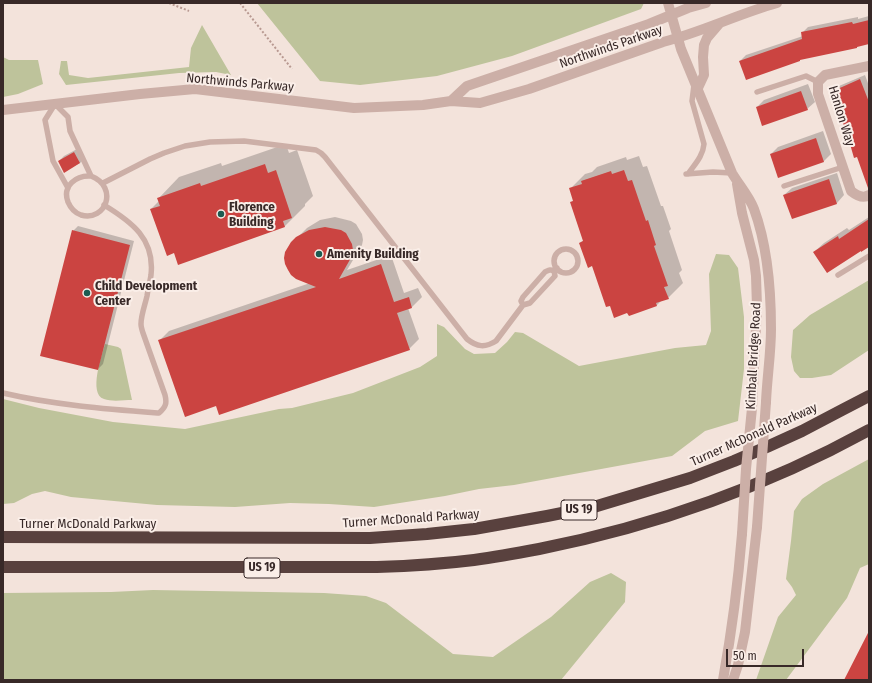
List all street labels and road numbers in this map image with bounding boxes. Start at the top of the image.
street label: Northwinds Parkway [557,22,665,72]
street label: Northwinds Parkway [186,71,294,95]
street label: Hanlon Way [824,84,858,148]
street label: Kimball Bridge Road [743,302,765,410]
street label: Turner McDonald Parkway [688,400,820,470]
road number: US 19 [561,500,597,520]
street label: Turner McDonald Parkway [342,506,480,532]
street label: Turner McDonald Parkway [20,516,156,532]
road number: US 19 [244,558,280,578]

